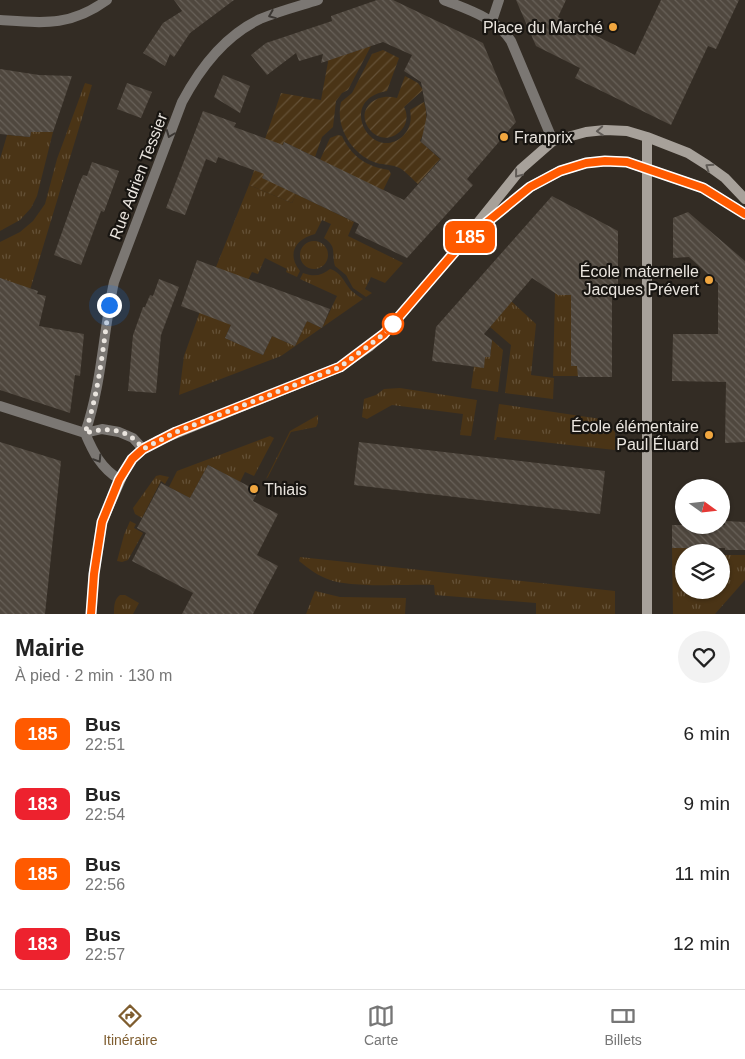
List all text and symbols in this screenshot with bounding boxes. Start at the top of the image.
one-way arrow [268,8,277,19]
place label: Place du Marché [483,19,603,36]
marker: Place du Marché [607,21,619,33]
street label: Rue Adrien Tessier [107,110,171,242]
one-way arrow [596,125,604,136]
one-way arrow [166,129,176,138]
place label: Franprix [514,129,573,146]
marker: Franprix [498,131,510,143]
one-way arrow [705,164,715,173]
one-way arrow [514,168,523,177]
line badge: 185 [441,221,499,253]
text: 185 [455,227,485,247]
place label: École maternelle Jacques Prévert [580,262,700,298]
marker: École maternelle Jacques Prévert [703,274,715,286]
your location [97,293,122,318]
unlabelled marker [382,313,404,335]
place label: École élémentaire Paul Éluard [571,417,699,453]
marker: École élémentaire Paul Éluard [703,429,715,441]
one-way arrow [92,454,102,463]
north arrow [675,479,730,534]
map controls [675,479,730,599]
place label: Thiais [264,481,307,498]
marker: Thiais [248,483,260,495]
button: layers [675,544,730,599]
button: heart [678,631,730,683]
text: Mairie [15,634,84,661]
text: À pied · 2 min · 130 m [15,667,172,684]
text: Bus [85,714,121,735]
text: 6 min [684,723,730,744]
text: 185 [27,724,58,744]
text: 22:51 [85,736,125,753]
text: Bus [85,784,121,805]
text: 9 min [684,793,730,814]
text: 183 [27,794,58,814]
text: 22:54 [85,806,125,823]
text: Bus [85,854,121,875]
text: 11 min [674,863,730,884]
text: 185 [27,864,58,884]
text: 22:56 [85,876,125,893]
text: Bus [85,924,121,945]
text: 12 min [673,933,730,954]
text: 183 [27,934,58,954]
text: 22:57 [85,946,125,963]
tab: Itinéraire [103,1002,158,1048]
tab: Carte [364,1002,398,1048]
tab: Billets [604,1002,642,1048]

